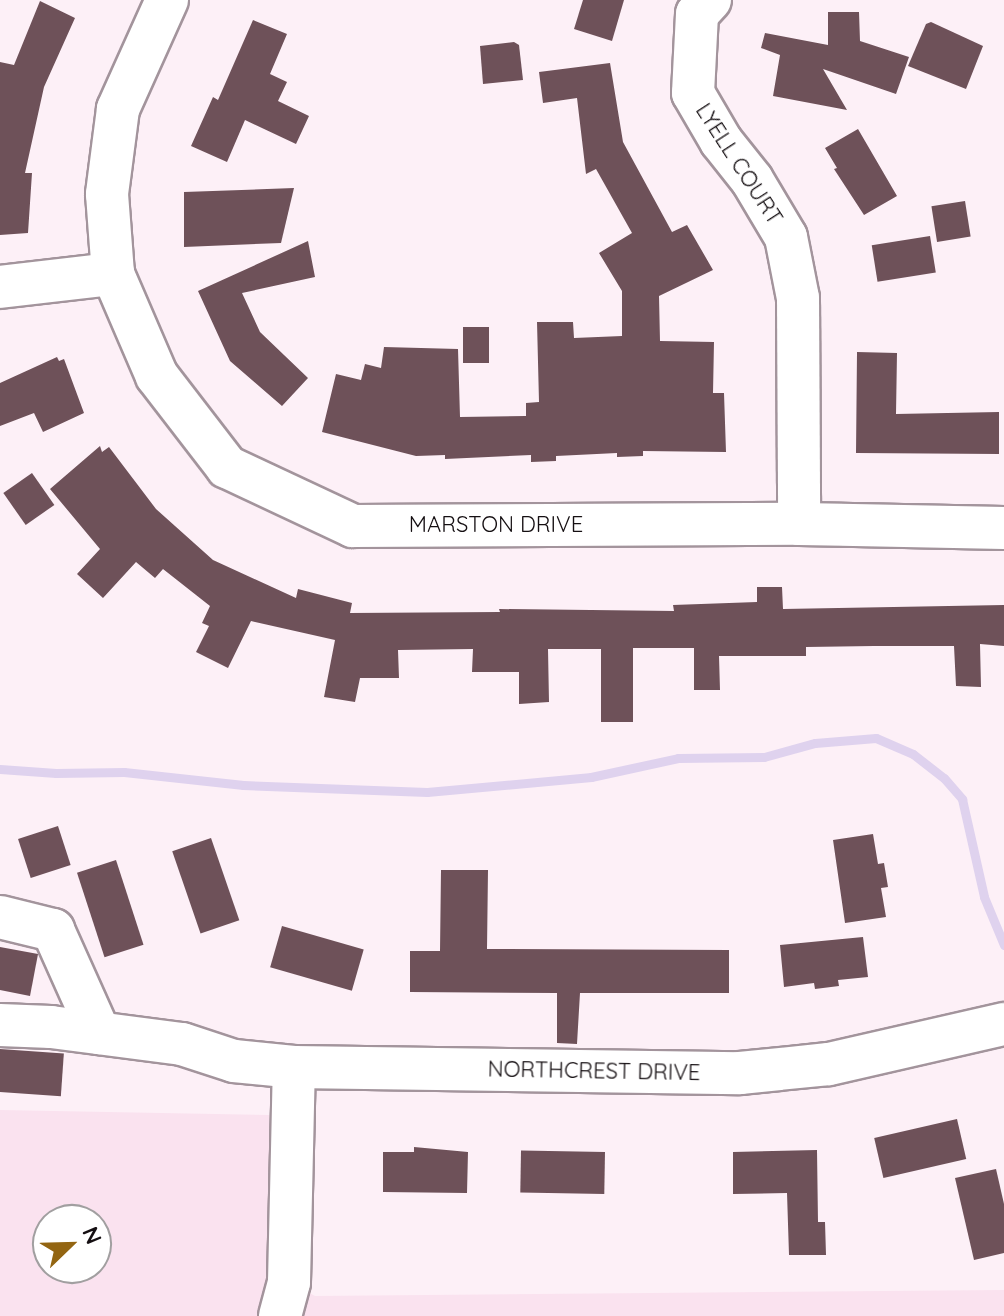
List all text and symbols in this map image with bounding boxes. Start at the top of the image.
street label: LYELL COURT [690,98,788,230]
street label: MARSTON DRIVE [409,512,583,538]
street label: NORTHCREST DRIVE [487,1056,701,1086]
north arrow [32,1204,112,1284]
text: N [76,1222,108,1248]

